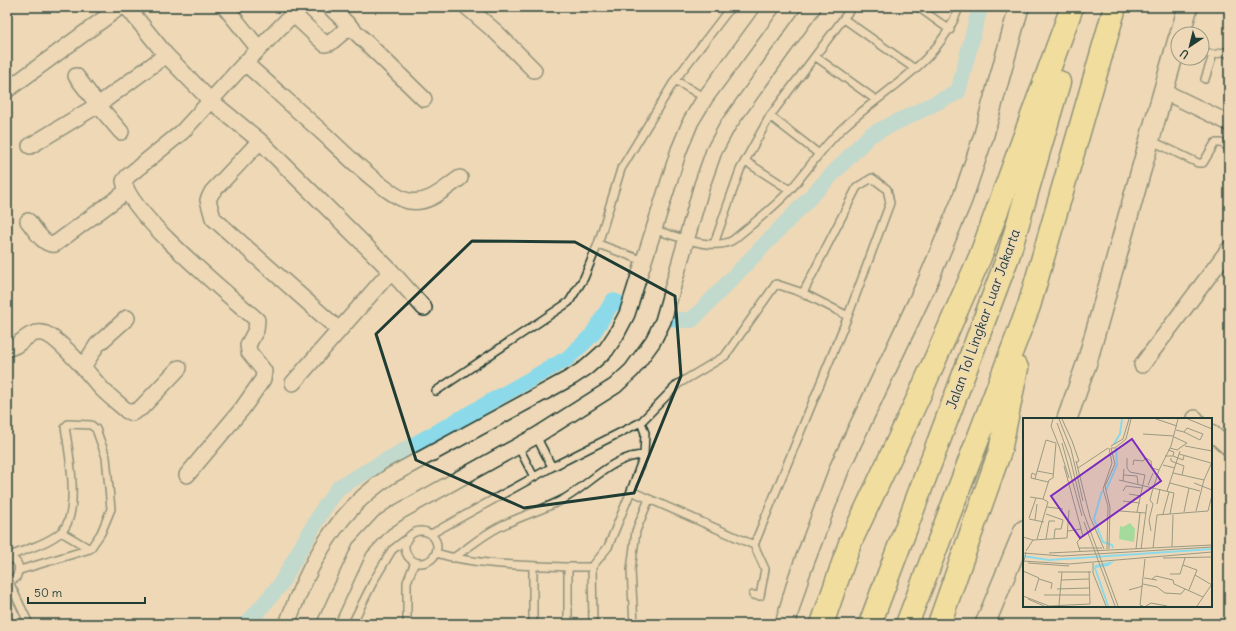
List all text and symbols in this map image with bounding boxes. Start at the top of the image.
north arrow [1170,26,1210,66]
text: U [1177,46,1191,62]
street label: Jalan Tol Lingkar Luar Jakarta [942,227,1024,411]
inset map [1023,418,1212,607]
scale bar [28,579,145,605]
text: 50 m [34,585,63,600]

